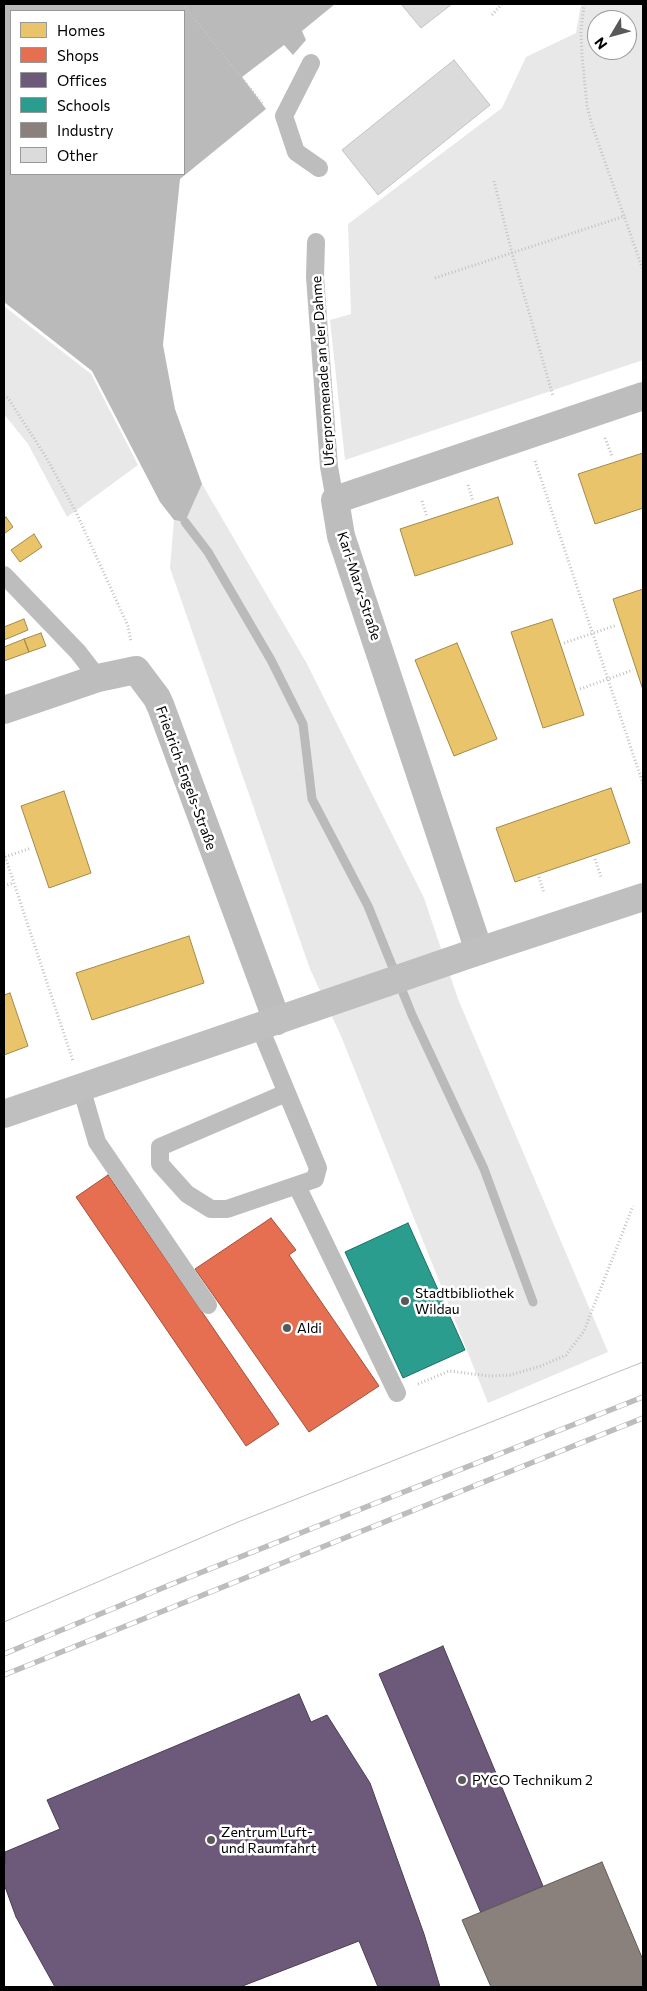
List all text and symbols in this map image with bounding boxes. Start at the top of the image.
legend [10,10,185,175]
north arrow [587,10,637,60]
text: Homes [57,21,105,39]
text: N [590,34,610,53]
text: Shops [57,46,99,64]
text: Offices [57,71,107,89]
text: Schools [57,96,110,114]
text: Industry [57,121,114,139]
text: Other [57,146,98,164]
street label: Uferpromenade an der Dahme [308,275,338,467]
street label: Karl-Marx-Straße [333,529,385,643]
street label: Friedrich-Engels-Straße [152,704,220,852]
place label: Stadtbibliothek Wildau [415,1285,514,1318]
marker: Stadtbibliothek Wildau [399,1295,411,1307]
place label: Aldi [297,1320,322,1336]
marker: Aldi [281,1322,293,1334]
place label: PYCO Technikum 2 [472,1772,593,1788]
marker: PYCO Technikum 2 [456,1774,468,1786]
place label: Zentrum Luft- und Raumfahrt [221,1824,316,1856]
marker: Zentrum Luft- und Raumfahrt [205,1834,217,1846]

